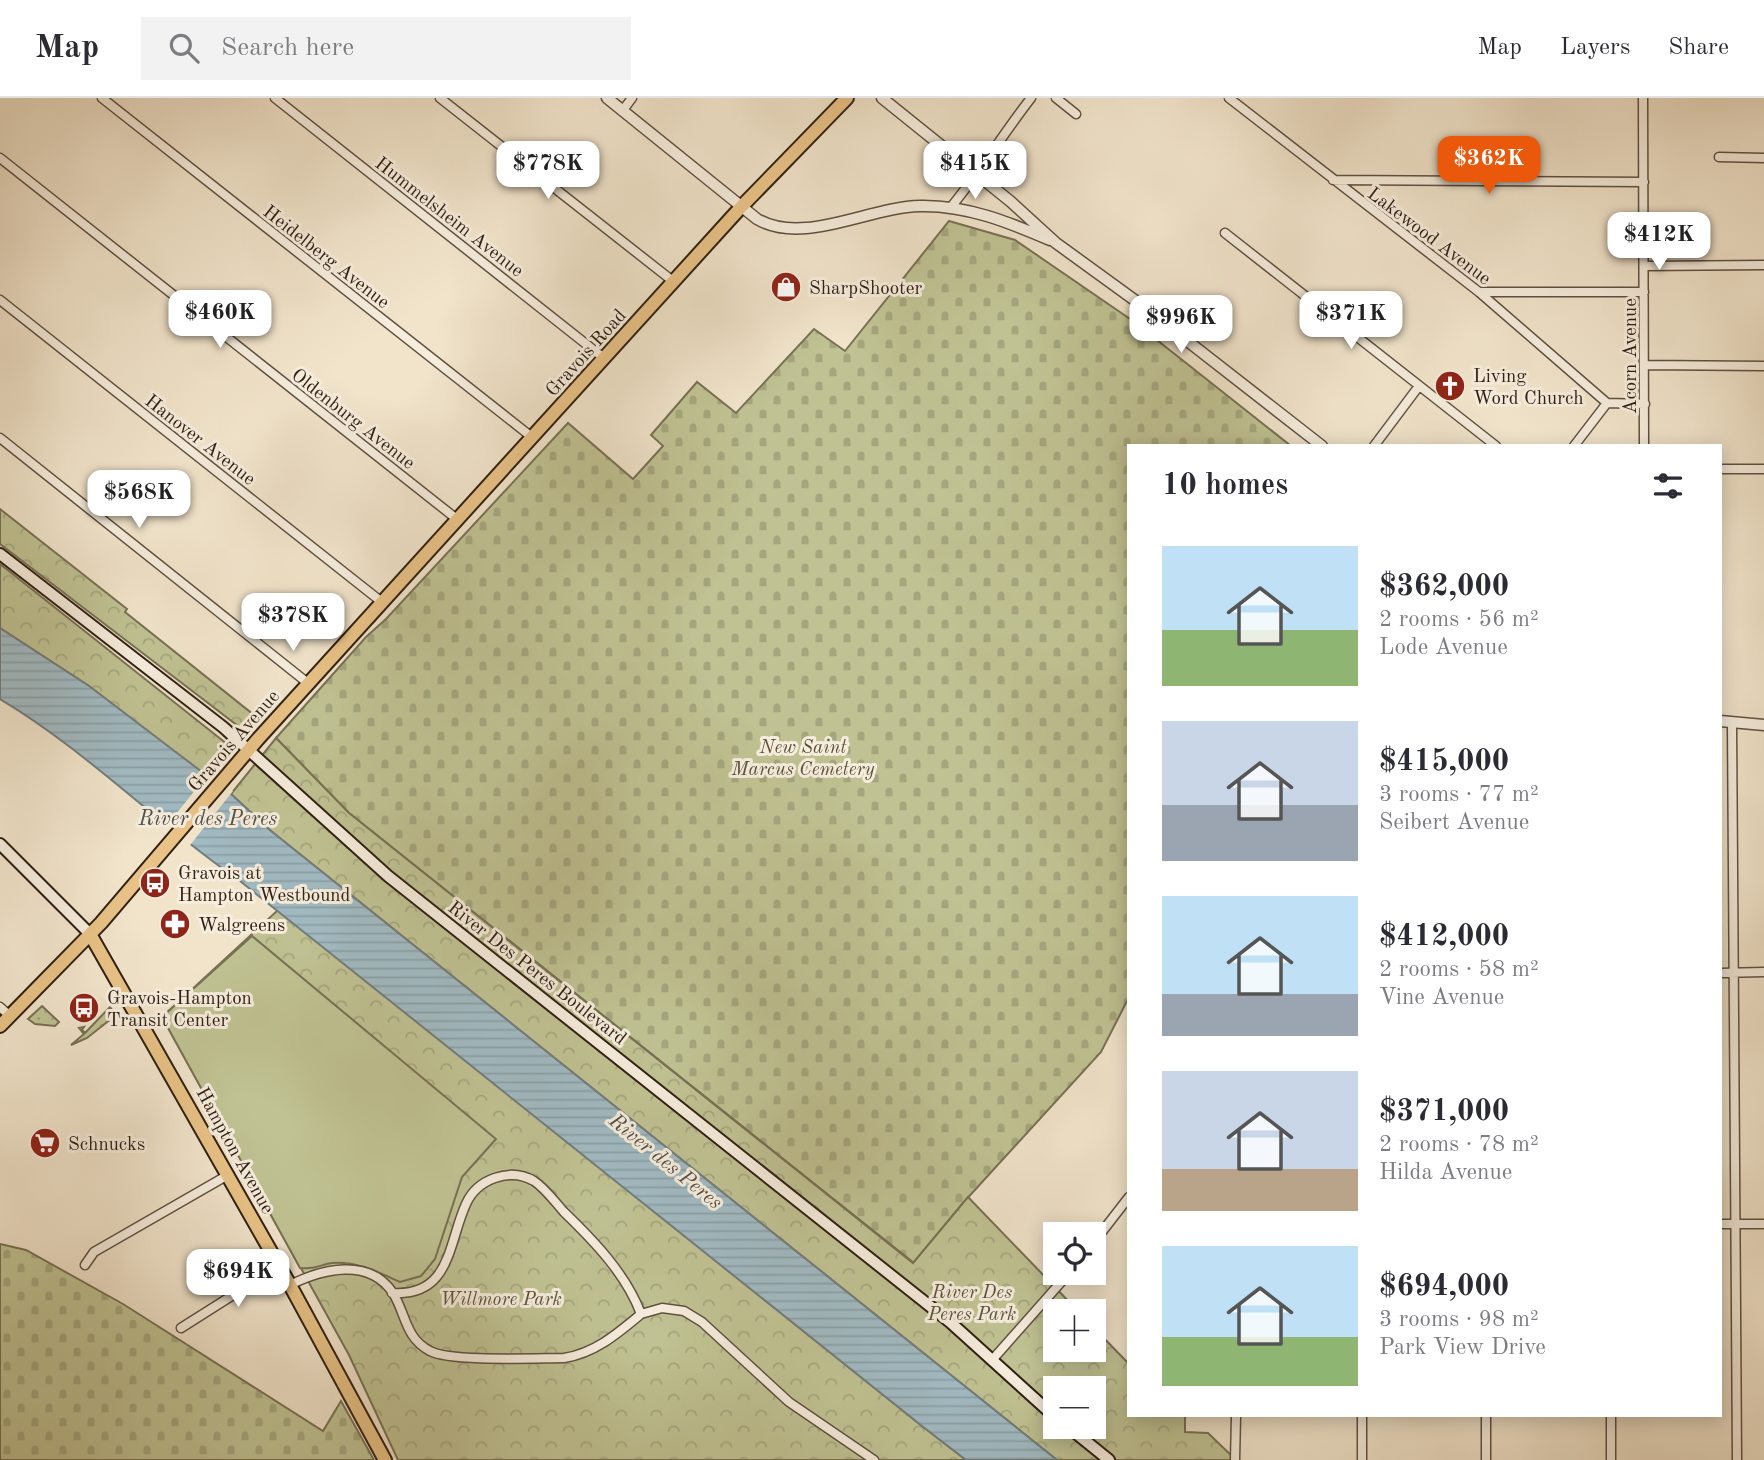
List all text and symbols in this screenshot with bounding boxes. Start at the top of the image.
search box [141,17,631,80]
icon: search [165,29,203,67]
text: Map [35,32,99,65]
text: Search here [221,35,354,61]
text: Map [1478,36,1522,60]
text: Layers [1560,36,1630,60]
text: Share [1668,36,1729,60]
pin: $362K [1440,136,1538,196]
pin: $778K [499,141,597,201]
pin: $415K [926,141,1024,201]
text: $362K [1453,147,1525,170]
text: $778K [512,152,584,175]
text: $415K [939,152,1011,175]
street label: Hummelsheim Avenue [371,154,526,282]
street label: Lakewood Avenue [1363,185,1494,289]
street label: Heidelberg Avenue [259,203,392,313]
pin: $412K [1610,212,1708,272]
text: $412K [1623,223,1695,246]
shop icon: SharpShooter [769,270,803,304]
place label: SharpShooter [809,280,922,299]
pin: $460K [171,290,269,350]
pin: $371K [1302,292,1400,351]
pin: $996K [1132,296,1230,355]
street label: Acorn Avenue [1622,298,1641,414]
text: $460K [184,301,256,324]
text: $371K [1315,302,1387,325]
street label: Gravois Road [543,306,631,401]
text: $996K [1145,306,1217,329]
street label: Oldenburg Avenue [287,366,418,474]
place label: Living Word Church [1473,368,1584,409]
church icon: Living Word Church [1433,369,1467,403]
street label: Hanover Avenue [141,392,258,490]
icon: filters [1649,467,1687,505]
pin: $568K [90,470,188,530]
text: 10 homes [1162,471,1288,501]
text: $568K [103,481,175,504]
text: $362,000 [1379,572,1509,602]
icon: home [1218,574,1302,658]
pin: $378K [244,594,342,653]
text: $378K [257,604,329,627]
text: 2 rooms · 56 m² [1379,608,1539,631]
text: Lode Avenue [1379,636,1508,659]
street label: Gravois Avenue [186,687,284,796]
park label: New Saint Marcus Cemetery [731,739,875,780]
text: $415,000 [1379,747,1509,777]
icon: home [1218,749,1302,833]
text: 3 rooms · 77 m² [1379,783,1539,806]
water label: River des Peres [138,809,278,830]
text: Seibert Avenue [1379,811,1529,834]
place label: Gravois at Hampton Westbound [178,865,351,906]
bus stop icon: Gravois at Hampton Westbound [138,866,172,900]
street label: River Des Peres Boulevard [444,899,629,1049]
pharmacy icon: Walgreens [158,907,192,941]
place label: Walgreens [198,917,285,936]
text: $412,000 [1379,922,1509,952]
icon: home [1218,924,1302,1008]
text: 2 rooms · 58 m² [1379,958,1539,981]
text: Vine Avenue [1379,986,1504,1009]
place label: Gravois-Hampton Transit Center [107,990,252,1031]
bus stop icon: Gravois-Hampton Transit Center [67,991,101,1025]
street label: Hampton Avenue [191,1085,276,1218]
text: $371,000 [1379,1097,1509,1127]
icon: home [1218,1099,1302,1183]
water label: River des Peres [604,1110,726,1214]
supermarket icon: Schnucks [28,1126,62,1160]
text: 2 rooms · 78 m² [1379,1133,1539,1156]
place label: Schnucks [68,1136,145,1155]
text: Hilda Avenue [1379,1161,1512,1184]
map controls [1043,1222,1106,1439]
button: locate [1043,1222,1106,1285]
pin: $694K [189,1250,287,1309]
text: $694K [202,1260,274,1283]
text: $694,000 [1379,1272,1509,1302]
icon: home [1218,1274,1302,1358]
park label: River Des Peres Park [927,1284,1016,1325]
park label: Willmore Park [440,1291,562,1310]
button: + [1043,1299,1106,1362]
text: 3 rooms · 98 m² [1379,1308,1539,1331]
text: Park View Drive [1379,1336,1546,1359]
button: − [1043,1376,1106,1439]

